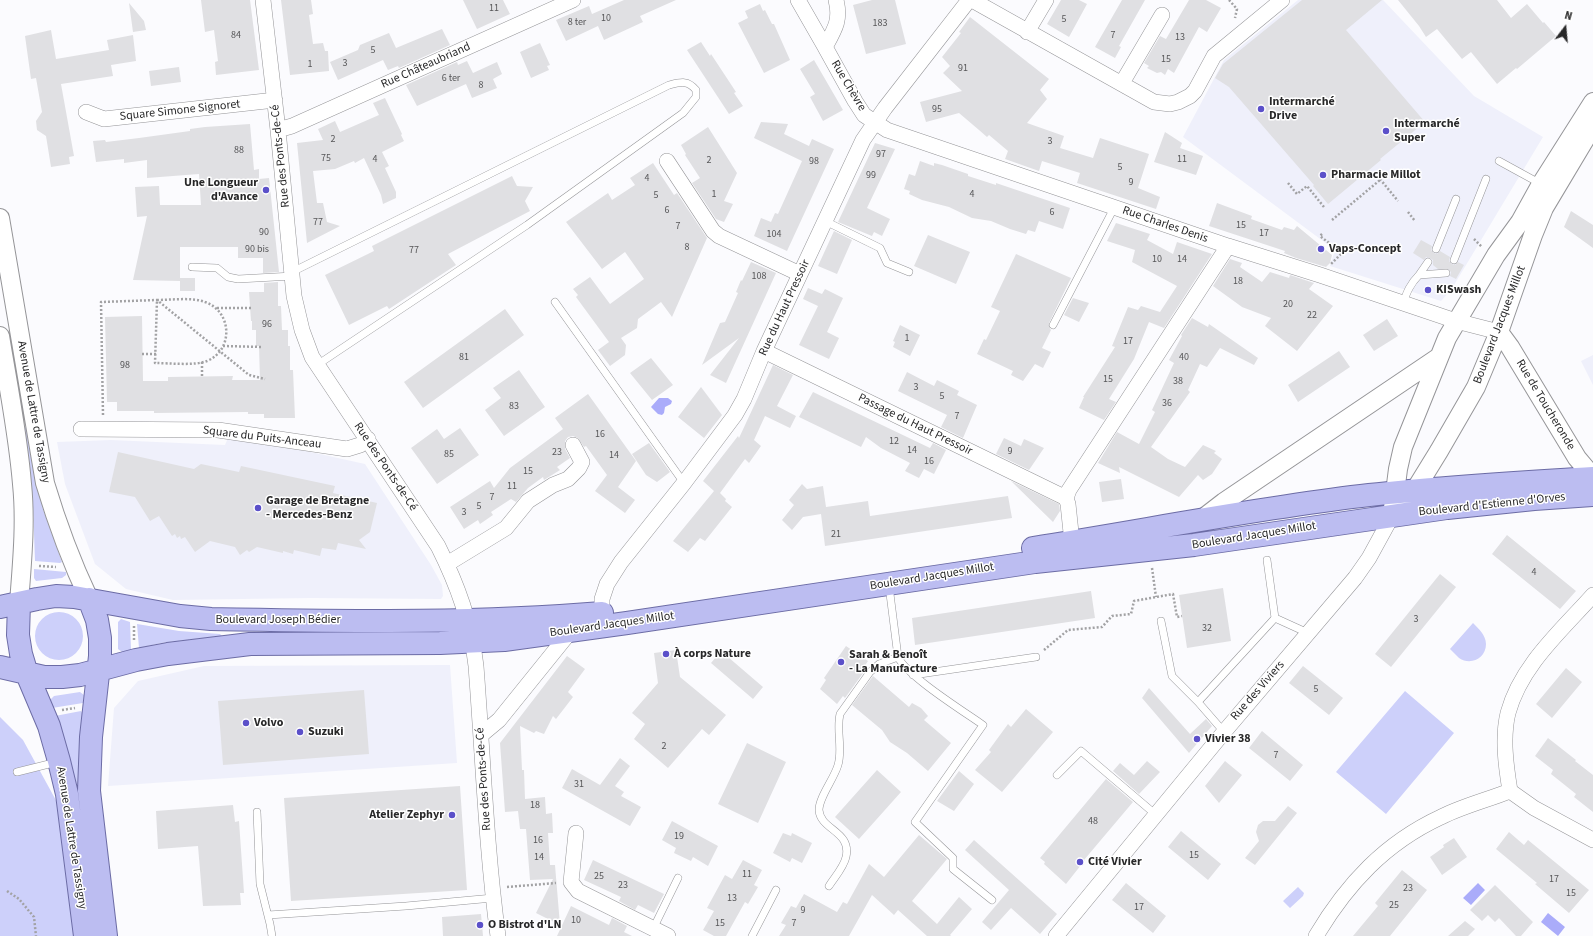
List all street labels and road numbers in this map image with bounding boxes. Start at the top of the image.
street label: Rue Châteaubriand [379,40,473,92]
street label: Rue Chèvre [827,58,869,114]
street label: Square Simone Signoret [119,98,241,124]
street label: Rue des Ponts-de-Cé [268,104,294,208]
street label: Rue Charles Denis [1120,204,1210,246]
street label: Rue du Haut Pressoir [756,258,814,358]
street label: Boulevard Jacques Millot [1471,264,1529,386]
street label: Avenue de Lattre de Tassigny [13,340,53,484]
street label: Rue de Toucheronde [1512,357,1578,453]
street label: Passage du Haut Pressoir [855,391,975,459]
street label: Rue des Ponts-de-Cé [350,420,420,514]
street label: Square du Puits-Anceau [202,424,322,452]
street label: Boulevard d'Estienne d'Orves [1418,490,1566,520]
street label: Boulevard Jacques Millot [1191,519,1317,553]
street label: Boulevard Jacques Millot [869,560,995,594]
street label: Boulevard Jacques Millot [549,609,675,641]
street label: Boulevard Joseph Bédier [215,613,341,627]
street label: Rue des Viviers [1228,658,1288,724]
street label: Rue des Ponts-de-Cé [473,727,495,831]
street label: Avenue de Lattre de Tassigny [53,766,89,910]

